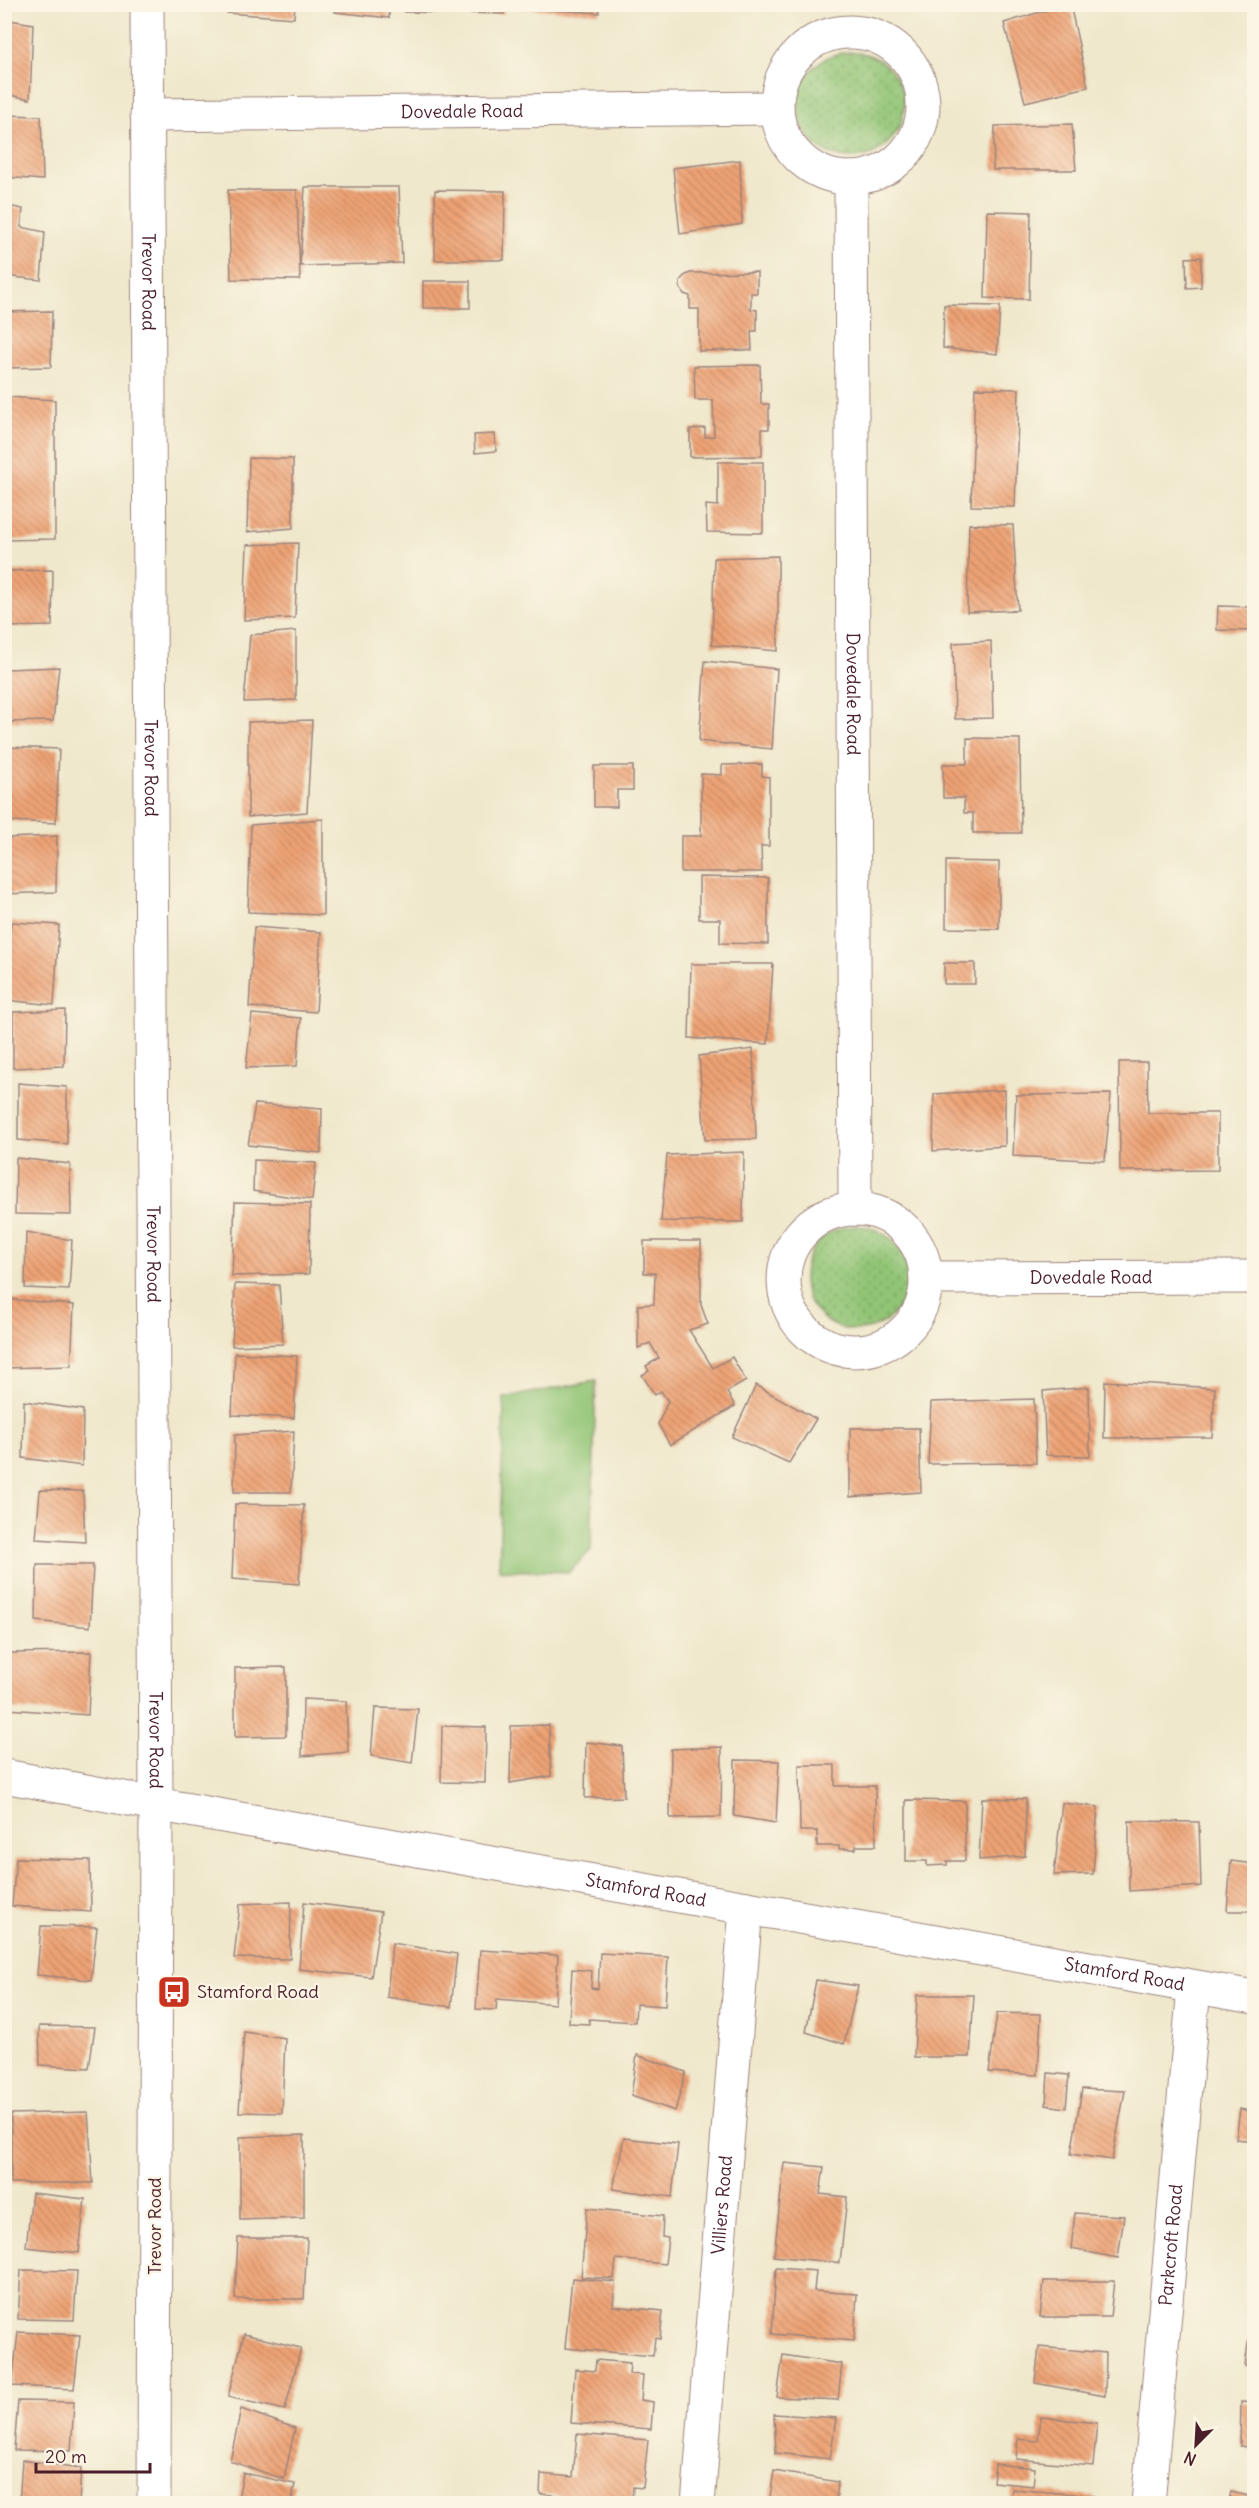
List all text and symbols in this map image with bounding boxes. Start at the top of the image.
street label: Dovedale Road [401,99,524,123]
street label: Trevor Road [137,233,161,331]
street label: Dovedale Road [842,633,865,756]
street label: Trevor Road [140,719,163,817]
street label: Trevor Road [142,1205,165,1303]
street label: Dovedale Road [1030,1265,1153,1289]
street label: Trevor Road [144,1691,168,1789]
street label: Stamford Road [584,1868,708,1912]
street label: Stamford Road [1063,1952,1187,1996]
bus stop icon: Stamford Road [156,1974,192,2010]
place label: Stamford Road [197,1980,319,2003]
street label: Villiers Road [706,2154,737,2255]
street label: Trevor Road [143,2177,166,2275]
street label: Parkcroft Road [1154,2183,1187,2307]
north arrow [1166,2415,1226,2475]
scale bar [36,2436,150,2474]
text: 20 m [45,2445,87,2468]
text: N [1181,2447,1199,2470]

